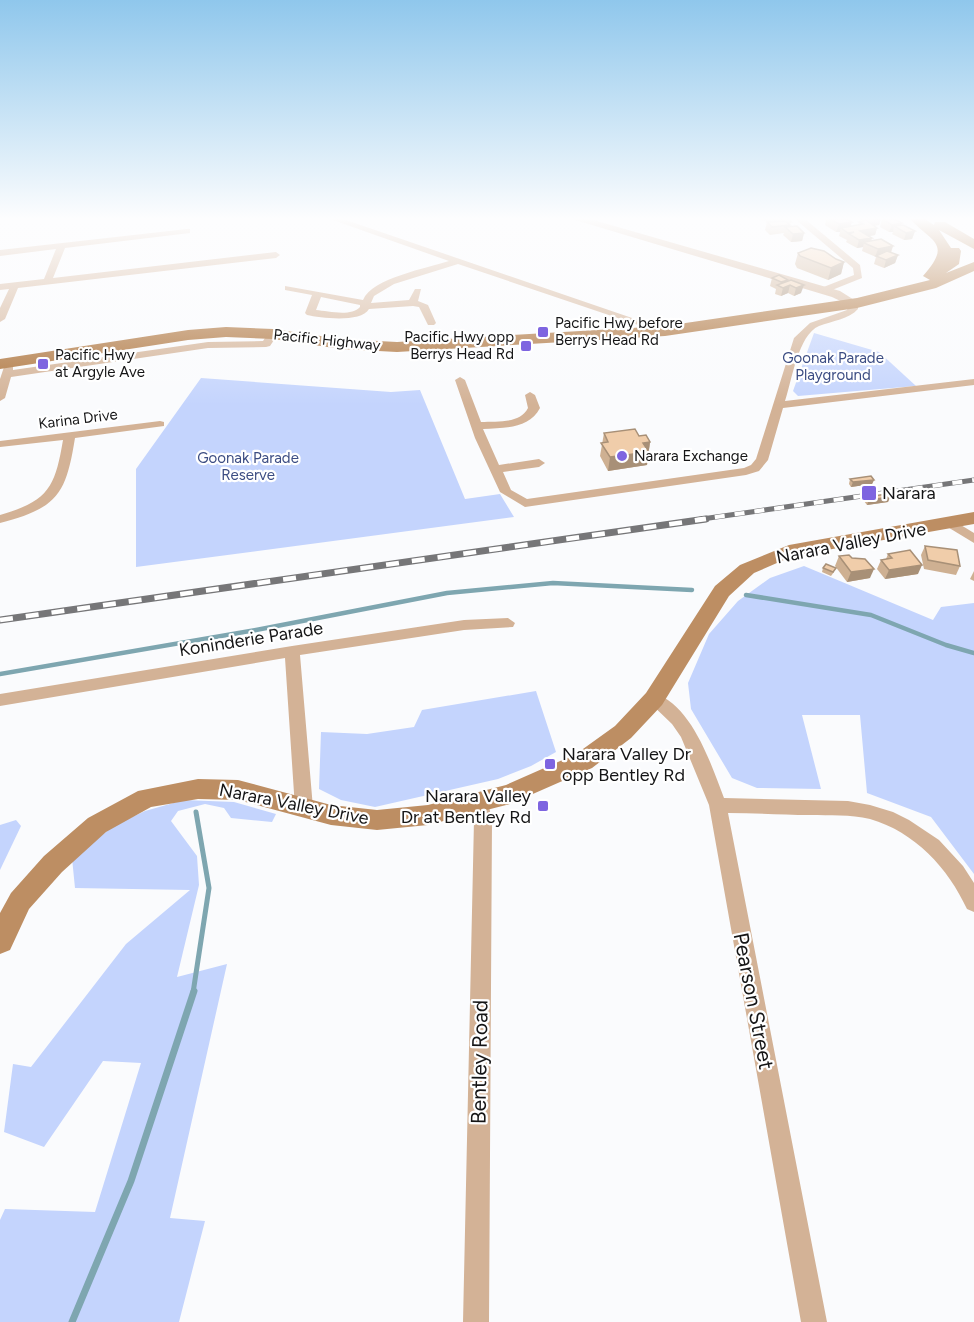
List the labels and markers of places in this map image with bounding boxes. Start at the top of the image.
place label: Pacific Hwy before Berrys Head Rd [555,314,683,349]
marker: Pacific Hwy before Berrys Head Rd [536,325,550,339]
place label: Pacific Hwy opp Berrys Head Rd [404,328,514,363]
marker: Pacific Hwy opp Berrys Head Rd [519,339,533,353]
place label: Pacific Hwy at Argyle Ave [55,346,145,381]
marker: Pacific Hwy at Argyle Ave [36,357,50,371]
place label: Narara Exchange [634,447,748,465]
marker: Narara Exchange [615,449,629,463]
place label: Narara [882,482,936,504]
marker: Narara [860,484,878,502]
place label: Narara Valley Dr opp Bentley Rd [562,743,691,786]
marker: Narara Valley Dr opp Bentley Rd [543,757,557,771]
place label: Narara Valley Dr at Bentley Rd [401,785,532,828]
marker: Narara Valley Dr at Bentley Rd [536,799,550,813]

